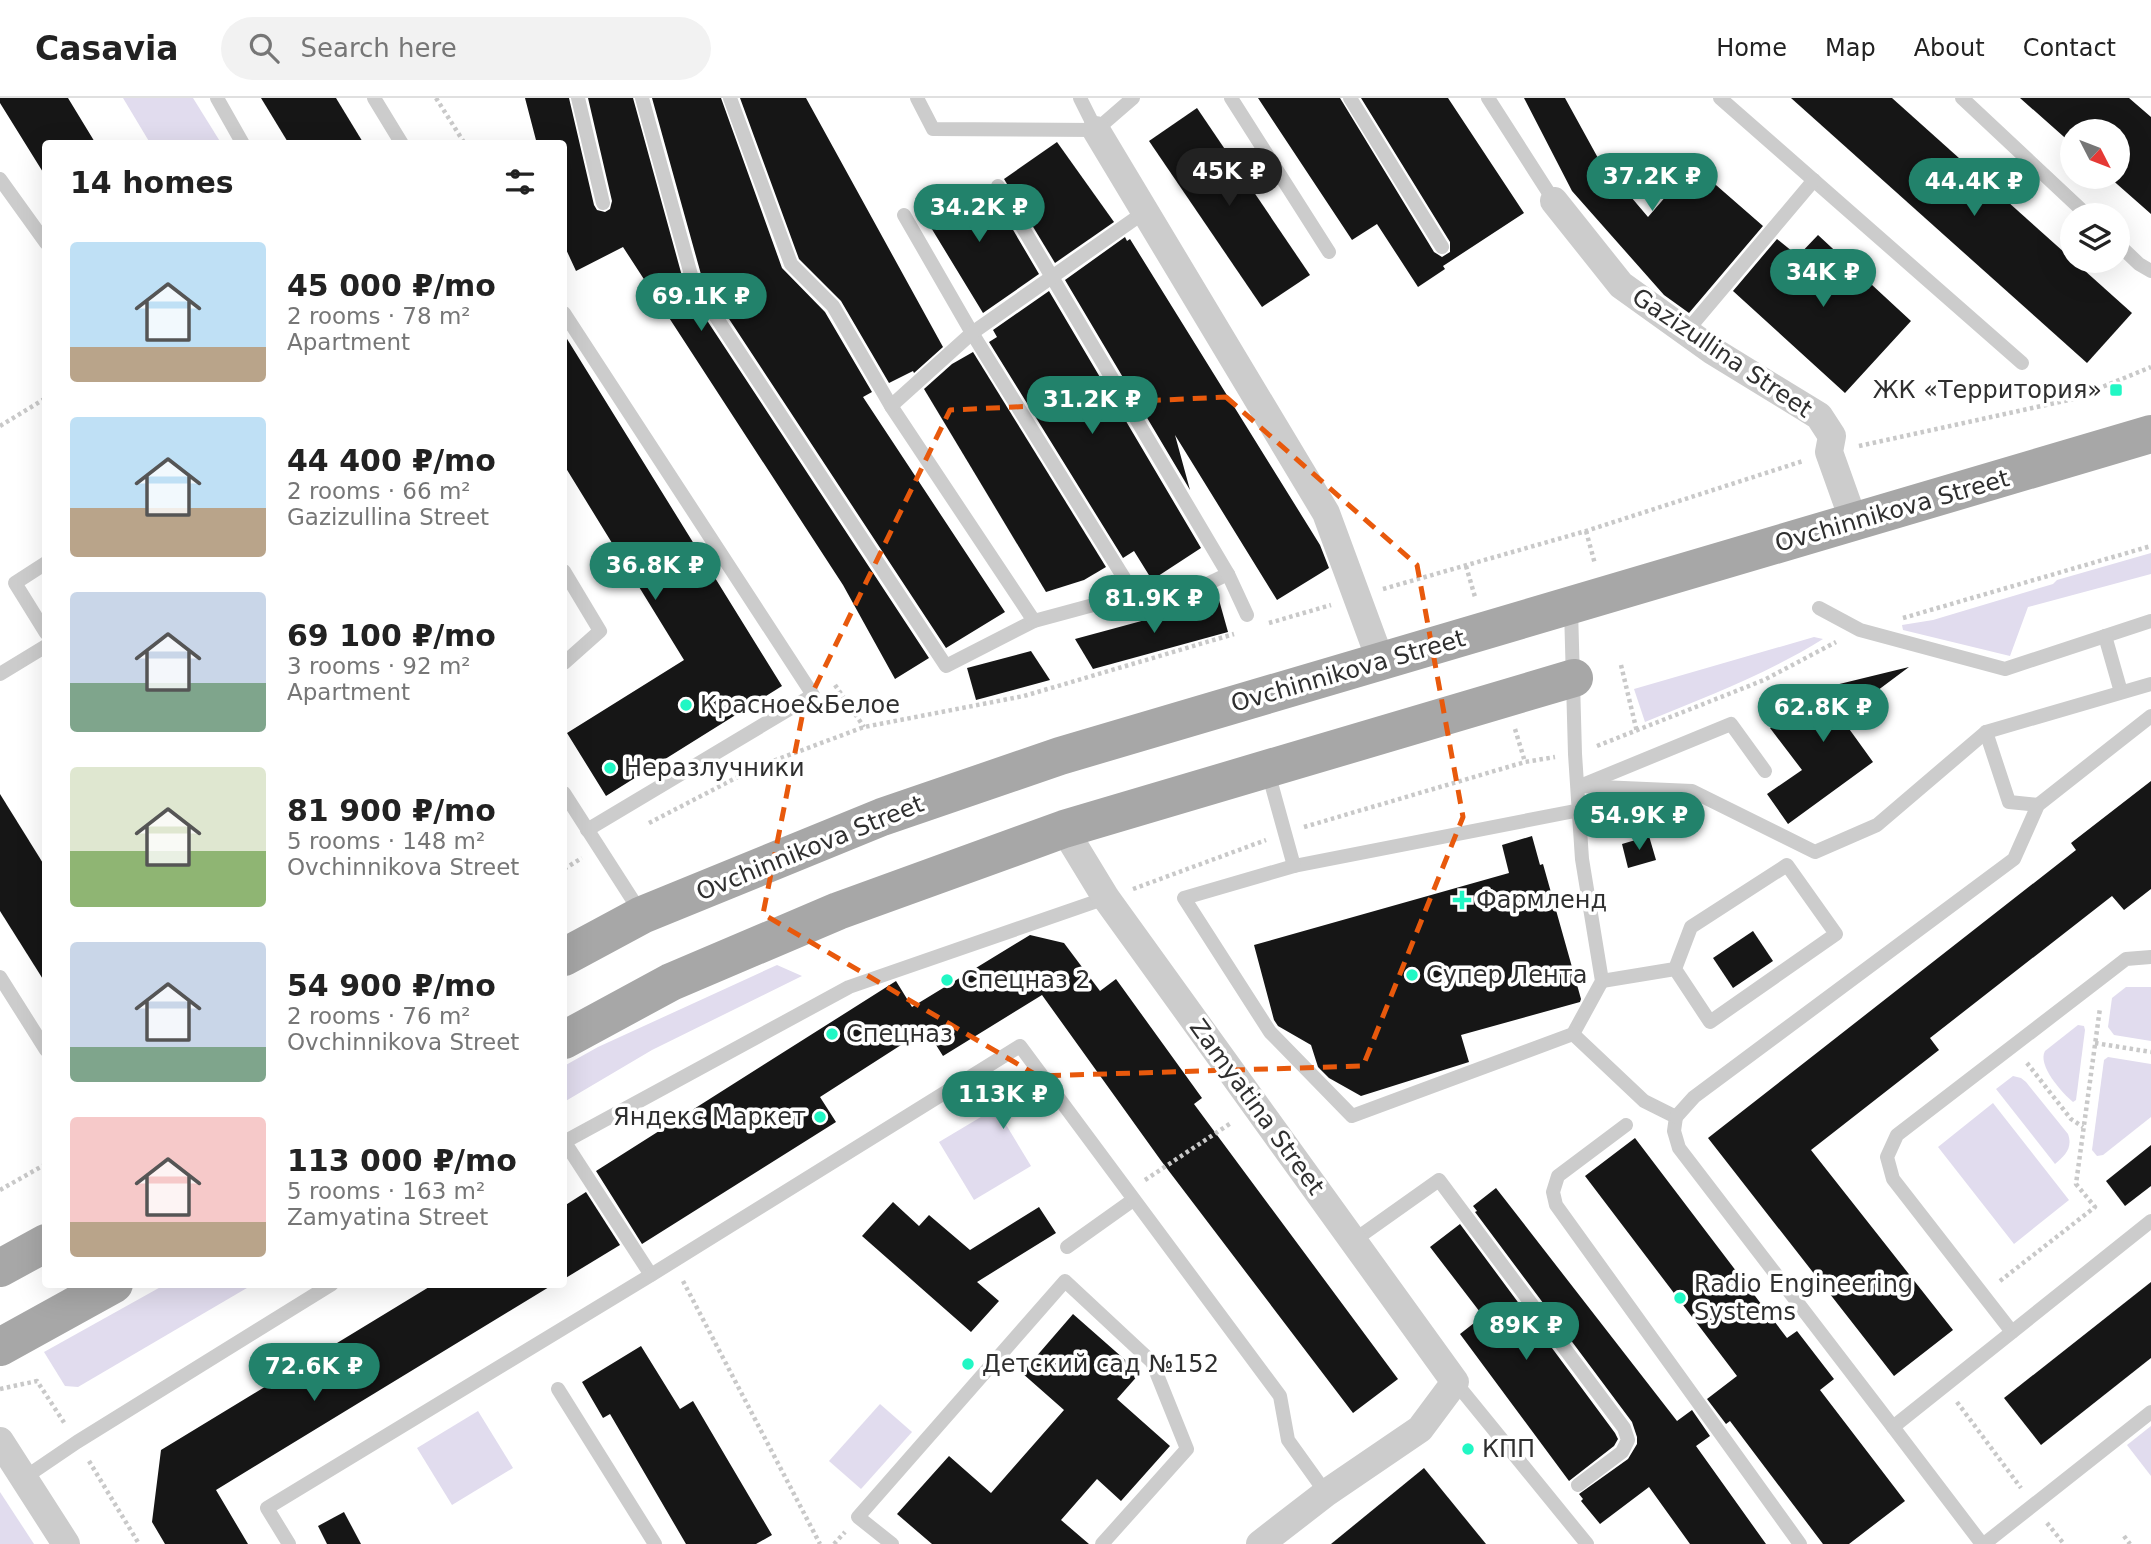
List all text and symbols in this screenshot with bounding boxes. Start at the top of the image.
search box [221,17,711,80]
text: Casavia [35,29,179,68]
icon: search [245,29,283,67]
text: Search here [301,33,457,63]
text: Home [1716,34,1787,62]
text: Map [1825,34,1876,62]
text: About [1914,34,1985,62]
text: Contact [2023,34,2116,62]
north arrow [2060,119,2130,189]
map controls [2060,119,2130,273]
pin: 45K ₽ [1180,148,1278,208]
pin: 37.2K ₽ [1587,153,1717,213]
text: 45K ₽ [1192,158,1266,184]
pin: 44.4K ₽ [1909,158,2039,218]
icon: filters [501,163,539,201]
text: 37.2K ₽ [1603,163,1701,189]
text: 14 homes [70,165,234,200]
text: 44.4K ₽ [1925,168,2023,194]
pin: 34.2K ₽ [914,184,1044,244]
text: 34.2K ₽ [930,194,1028,220]
button: layers [2060,203,2130,273]
pin: 34K ₽ [1774,250,1872,309]
text: 34K ₽ [1786,259,1860,285]
text: 45 000 ₽/mo [287,268,496,303]
icon: home [126,270,210,354]
pin: 69.1K ₽ [636,274,766,333]
street label: Gazizullina Street [1627,282,1817,424]
text: 69.1K ₽ [652,283,750,309]
text: 2 rooms · 78 m² [287,303,471,329]
text: Apartment [287,329,410,355]
pin: 31.2K ₽ [1027,376,1157,436]
place label: ЖК «Территория» [1873,376,2102,404]
marker: ЖК «Территория» [2108,382,2124,398]
text: 31.2K ₽ [1043,386,1141,412]
text: 44 400 ₽/mo [287,443,496,478]
icon: home [126,445,210,529]
street label: Ovchinnikova Street [1772,464,2012,558]
text: 2 rooms · 66 m² [287,478,471,504]
text: Gazizullina Street [287,504,489,530]
pin: 36.8K ₽ [590,542,720,602]
text: 36.8K ₽ [606,552,704,578]
pin: 81.9K ₽ [1089,575,1219,635]
text: 81.9K ₽ [1105,585,1203,611]
text: 69 100 ₽/mo [287,618,496,653]
icon: home [126,620,210,704]
street label: Ovchinnikova Street [1228,624,1468,718]
text: 3 rooms · 92 m² [287,653,471,679]
text: Apartment [287,679,410,705]
pin: 62.8K ₽ [1758,684,1888,744]
place label: Красное&Белое [700,691,900,719]
text: 62.8K ₽ [1774,694,1872,720]
marker: Красное&Белое [678,697,694,713]
place label: Неразлучники [624,754,805,782]
marker: Неразлучники [602,760,618,776]
street label: Ovchinnikova Street [692,790,928,906]
pin: 54.9K ₽ [1574,792,1704,852]
text: 81 900 ₽/mo [287,793,496,828]
icon: home [126,795,210,879]
text: 54.9K ₽ [1590,802,1688,828]
text: 5 rooms · 148 m² [287,828,485,854]
text: Ovchinnikova Street [287,854,519,880]
place label: Фармленд [1476,886,1607,914]
marker: Фармленд [1454,892,1470,908]
place label: Супер Лента [1426,961,1587,989]
place label: Спецназ 2 [961,966,1091,994]
marker: Супер Лента [1404,967,1420,983]
text: 54 900 ₽/mo [287,968,496,1003]
icon: home [126,970,210,1054]
marker: Спецназ 2 [939,972,955,988]
text: 2 rooms · 76 m² [287,1003,471,1029]
street label: Zamyatina Street [1184,1014,1330,1200]
place label: Спецназ [846,1020,953,1048]
marker: Спецназ [824,1026,840,1042]
text: Ovchinnikova Street [287,1029,519,1055]
pin: 113K ₽ [946,1072,1060,1131]
text: 113K ₽ [958,1081,1048,1107]
place label: Яндекс Маркет [613,1103,806,1131]
marker: Яндекс Маркет [812,1109,828,1125]
text: 113 000 ₽/mo [287,1143,517,1178]
icon: home [126,1145,210,1229]
text: 5 rooms · 163 m² [287,1178,485,1204]
text: Zamyatina Street [287,1204,488,1230]
place label: Radio Engineering Systems [1694,1270,1913,1326]
marker: Radio Engineering Systems [1672,1290,1688,1306]
pin: 89K ₽ [1477,1302,1575,1362]
text: 89K ₽ [1489,1312,1563,1338]
pin: 72.6K ₽ [249,1344,379,1403]
place label: Детский сад №152 [982,1350,1219,1378]
text: 72.6K ₽ [265,1353,363,1379]
marker: Детский сад №152 [960,1356,976,1372]
place label: КПП [1482,1435,1535,1463]
marker: КПП [1460,1441,1476,1457]

